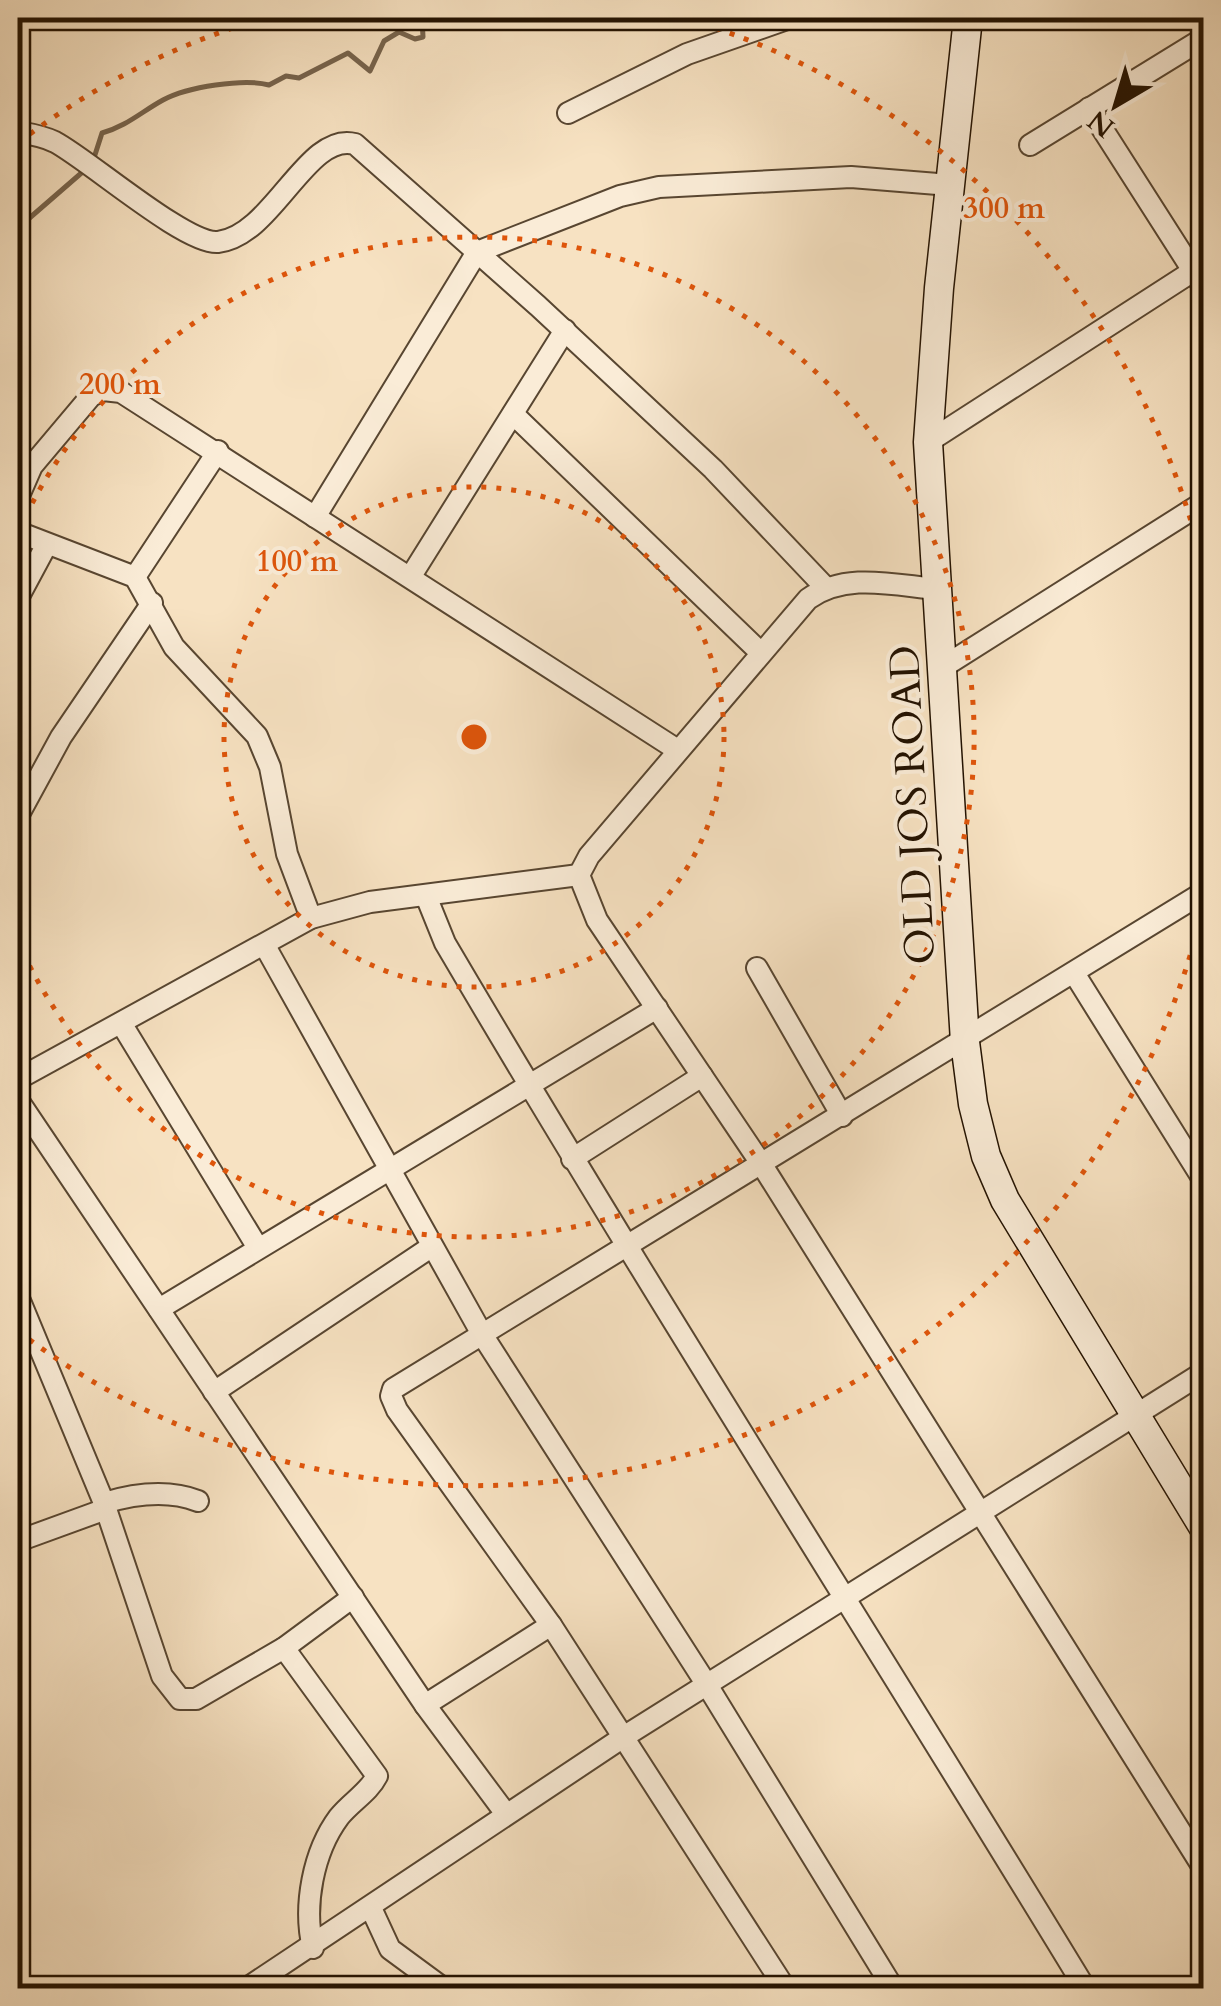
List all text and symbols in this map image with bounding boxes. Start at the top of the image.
north arrow [1066,55,1166,155]
text: N [1080,101,1122,146]
text: 300 m [963,188,1045,229]
text: 200 m [79,364,161,405]
text: 100 m [256,541,338,582]
street label: OLD JOS ROAD [876,644,949,966]
centre of rings [456,719,492,755]

